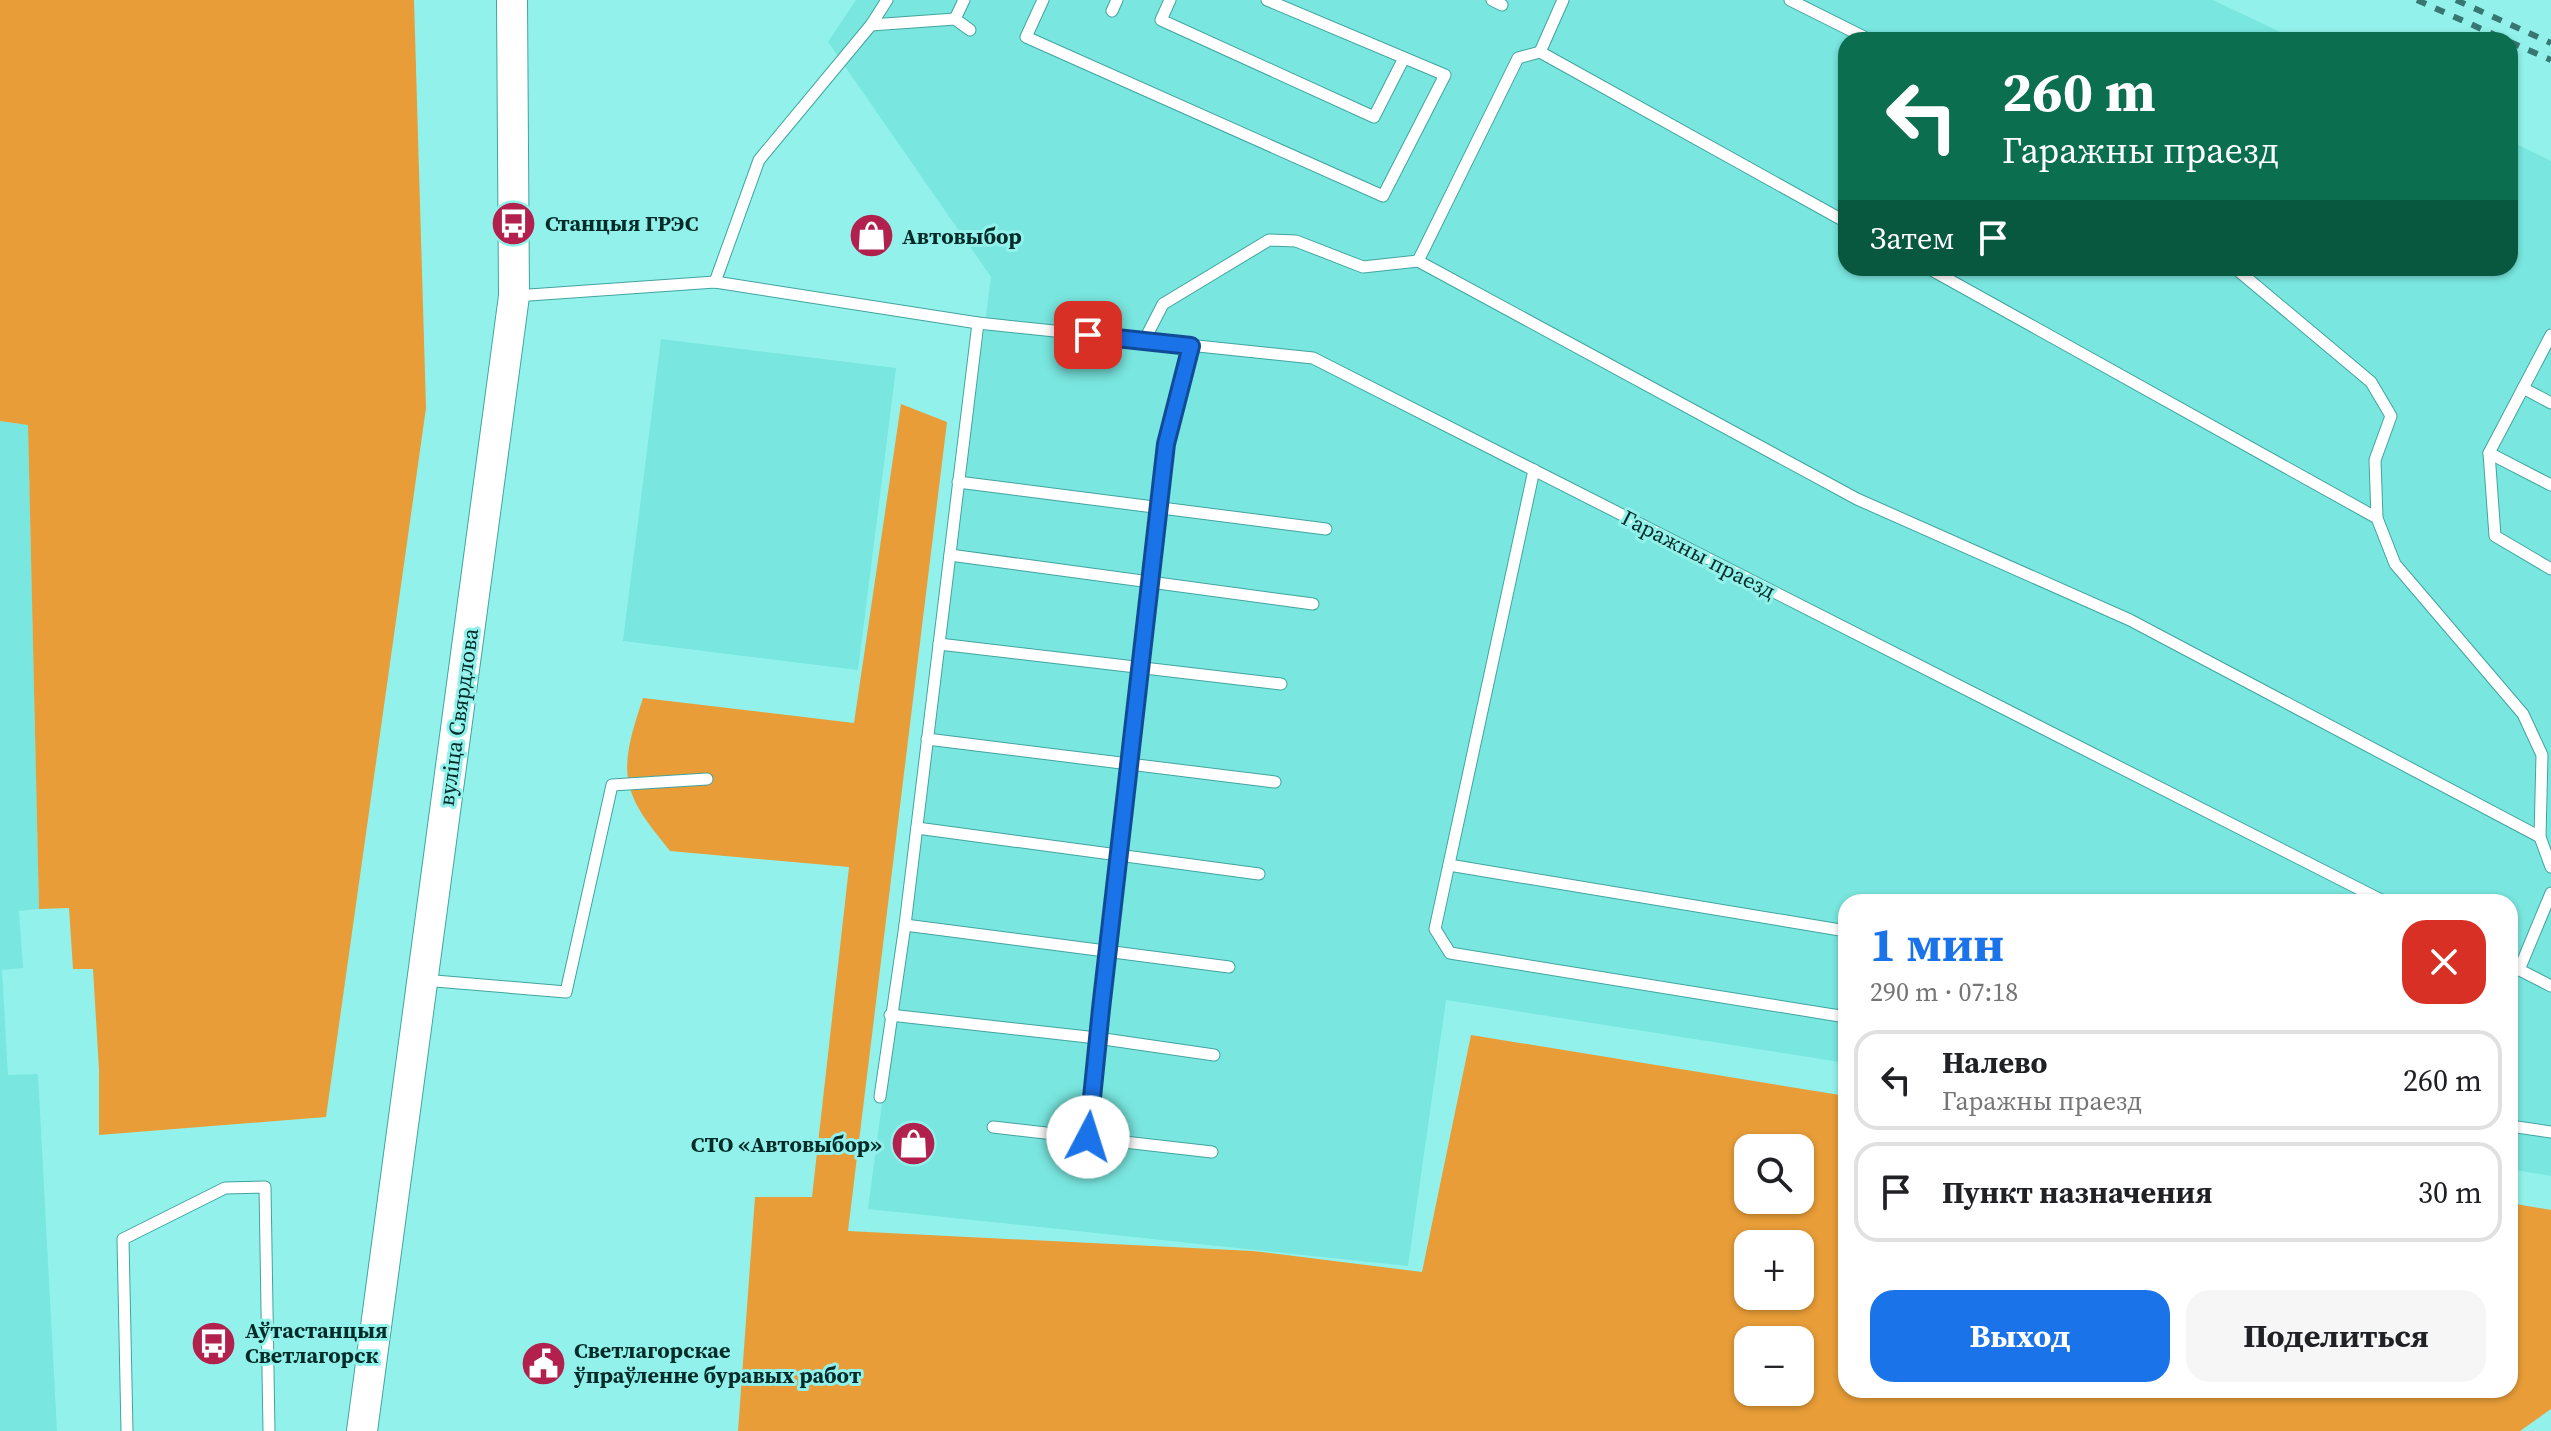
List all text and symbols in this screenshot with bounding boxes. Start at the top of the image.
text: 260 m [2002,53,2156,130]
icon: left [1870,64,1974,168]
text: Гаражны праезд [2002,126,2279,175]
bus stop icon: Станцыя ГРЭС [490,199,538,247]
place label: Станцыя ГРЭС [545,208,699,238]
shop icon: Автовыбор [847,212,895,260]
icon: arrive [1971,216,2015,260]
text: Затем [1870,218,1955,259]
place label: Автовыбор [902,221,1022,251]
pin [1054,301,1122,369]
icon: arrive [1066,313,1110,357]
street label: Гаражны праезд [1617,502,1781,606]
street label: вуліца Свярдлова [431,625,485,808]
text: 1 мин [1870,911,2004,977]
button: close [2402,920,2486,1004]
text: 290 m · 07:18 [1870,974,2018,1010]
text: Налево [1942,1042,2047,1083]
icon: left [1874,1058,1918,1102]
text: 260 m [2403,1060,2482,1101]
text: Гаражны праезд [1942,1083,2142,1119]
position arrow [1046,1095,1130,1179]
shop icon: СТО «Автовыбор» [889,1120,937,1168]
place label: СТО «Автовыбор» [691,1129,882,1159]
map controls [1734,1134,1814,1406]
button: search [1734,1134,1814,1214]
icon: arrive [1874,1170,1918,1214]
text: Пункт назначения [1942,1172,2212,1213]
text: 30 m [2418,1172,2482,1213]
button: + [1734,1230,1814,1310]
button: Выход [1870,1290,2170,1382]
button: Поделиться [2186,1290,2486,1382]
place label: Аўтастанцыя Светлагорск [245,1315,388,1370]
bus stop icon: Аўтастанцыя Светлагорск [190,1319,238,1367]
button: − [1734,1326,1814,1406]
place label: Светлагорскае ўпраўленне буравых работ [573,1335,861,1390]
public building icon: Светлагорскае ўпраўленне буравых работ [519,1339,567,1387]

